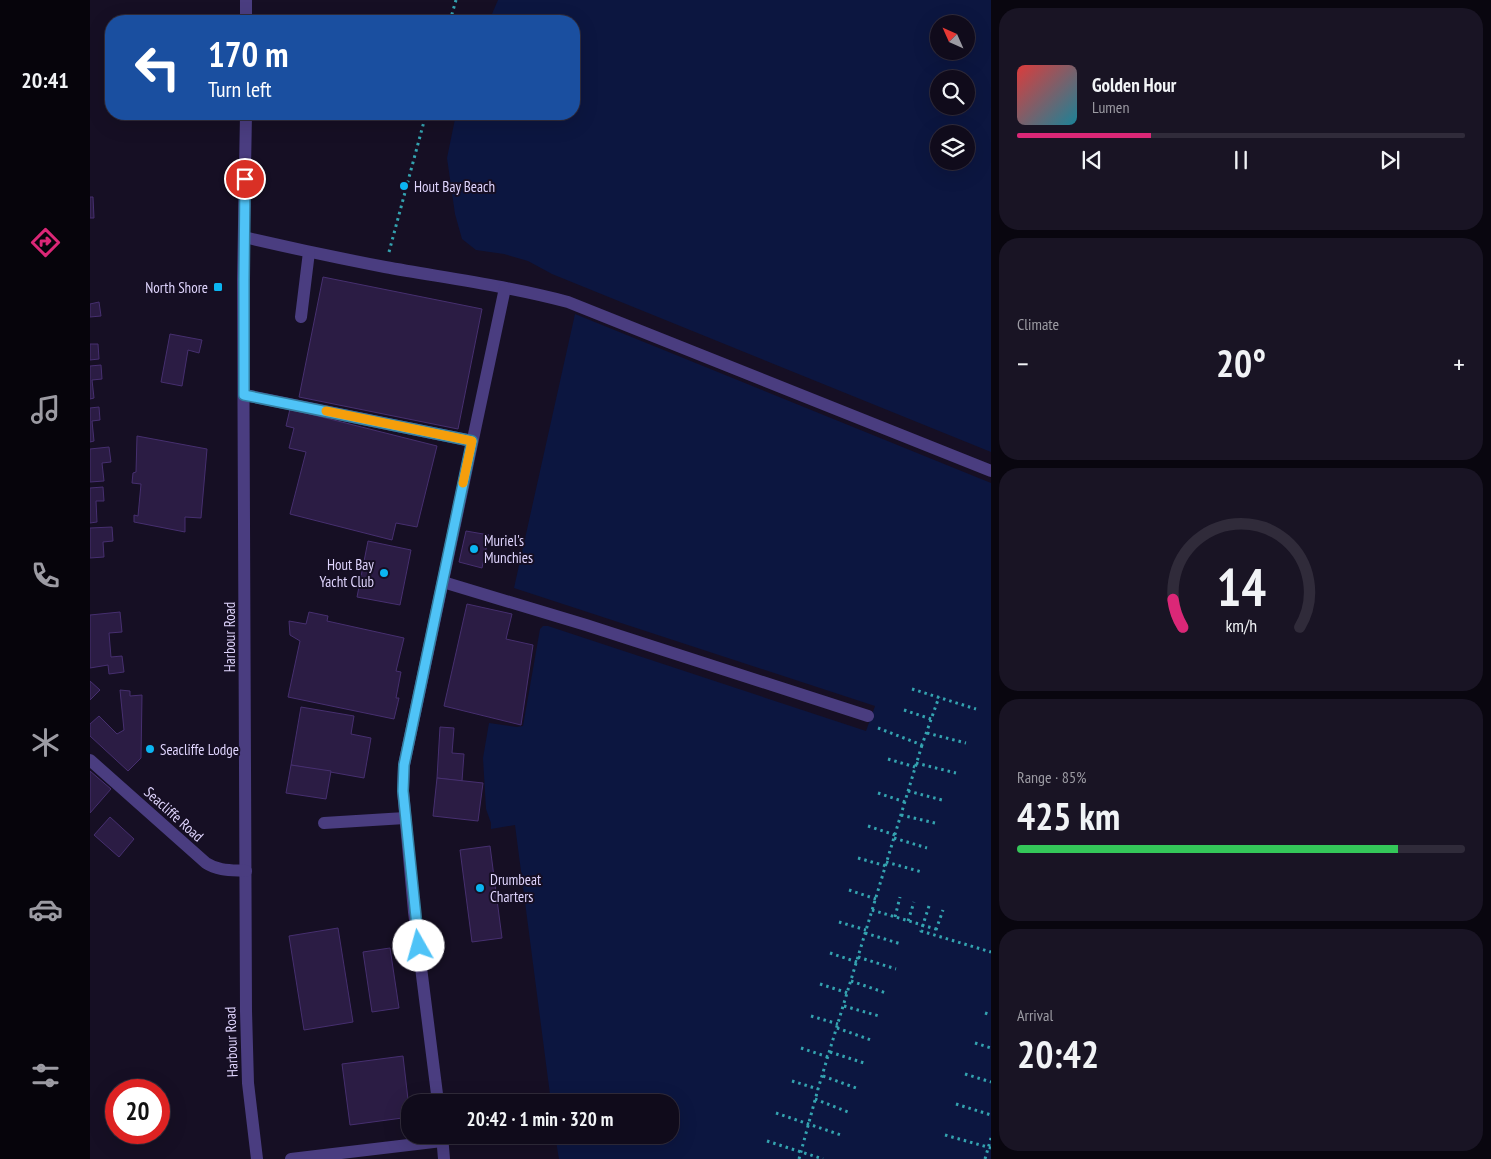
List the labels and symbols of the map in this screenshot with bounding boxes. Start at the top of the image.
north arrow [930,15,975,60]
pin [224,158,266,200]
place label: Hout Bay Beach [414,177,495,196]
marker: Hout Bay Beach [398,180,410,192]
place label: North Shore [145,278,208,297]
marker: North Shore [212,281,224,293]
place label: Muriel's Munchies [484,531,533,567]
marker: Muriel's Munchies [468,543,480,555]
place label: Hout Bay Yacht Club [319,555,374,591]
marker: Hout Bay Yacht Club [378,567,390,579]
street label: Harbour Road [220,602,239,672]
place label: Seacliffe Lodge [160,740,239,759]
marker: Seacliffe Lodge [144,743,156,755]
street label: Seacliffe Road [140,782,208,846]
place label: Drumbeat Charters [490,870,541,906]
marker: Drumbeat Charters [474,882,486,894]
position arrow [392,919,444,971]
street label: Harbour Road [220,1006,242,1078]
speed limit sign: 20 [105,1079,170,1144]

